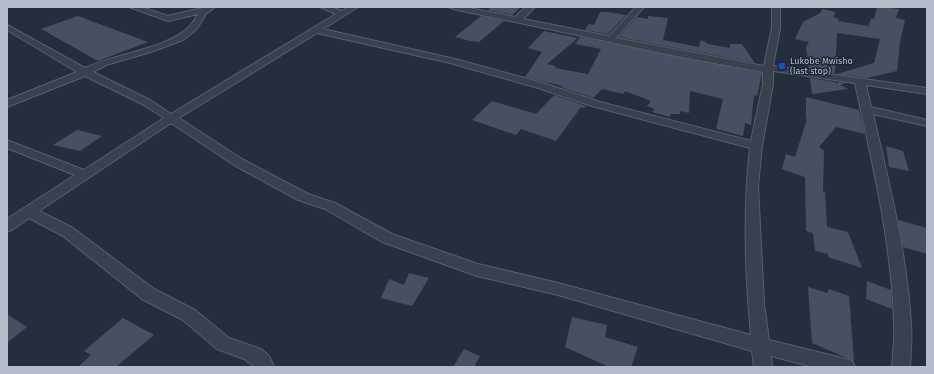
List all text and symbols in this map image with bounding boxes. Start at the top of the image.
place label: Lukobe Mwisho (last stop) [790,56,853,76]
marker: Lukobe Mwisho (last stop) [777,61,787,71]

